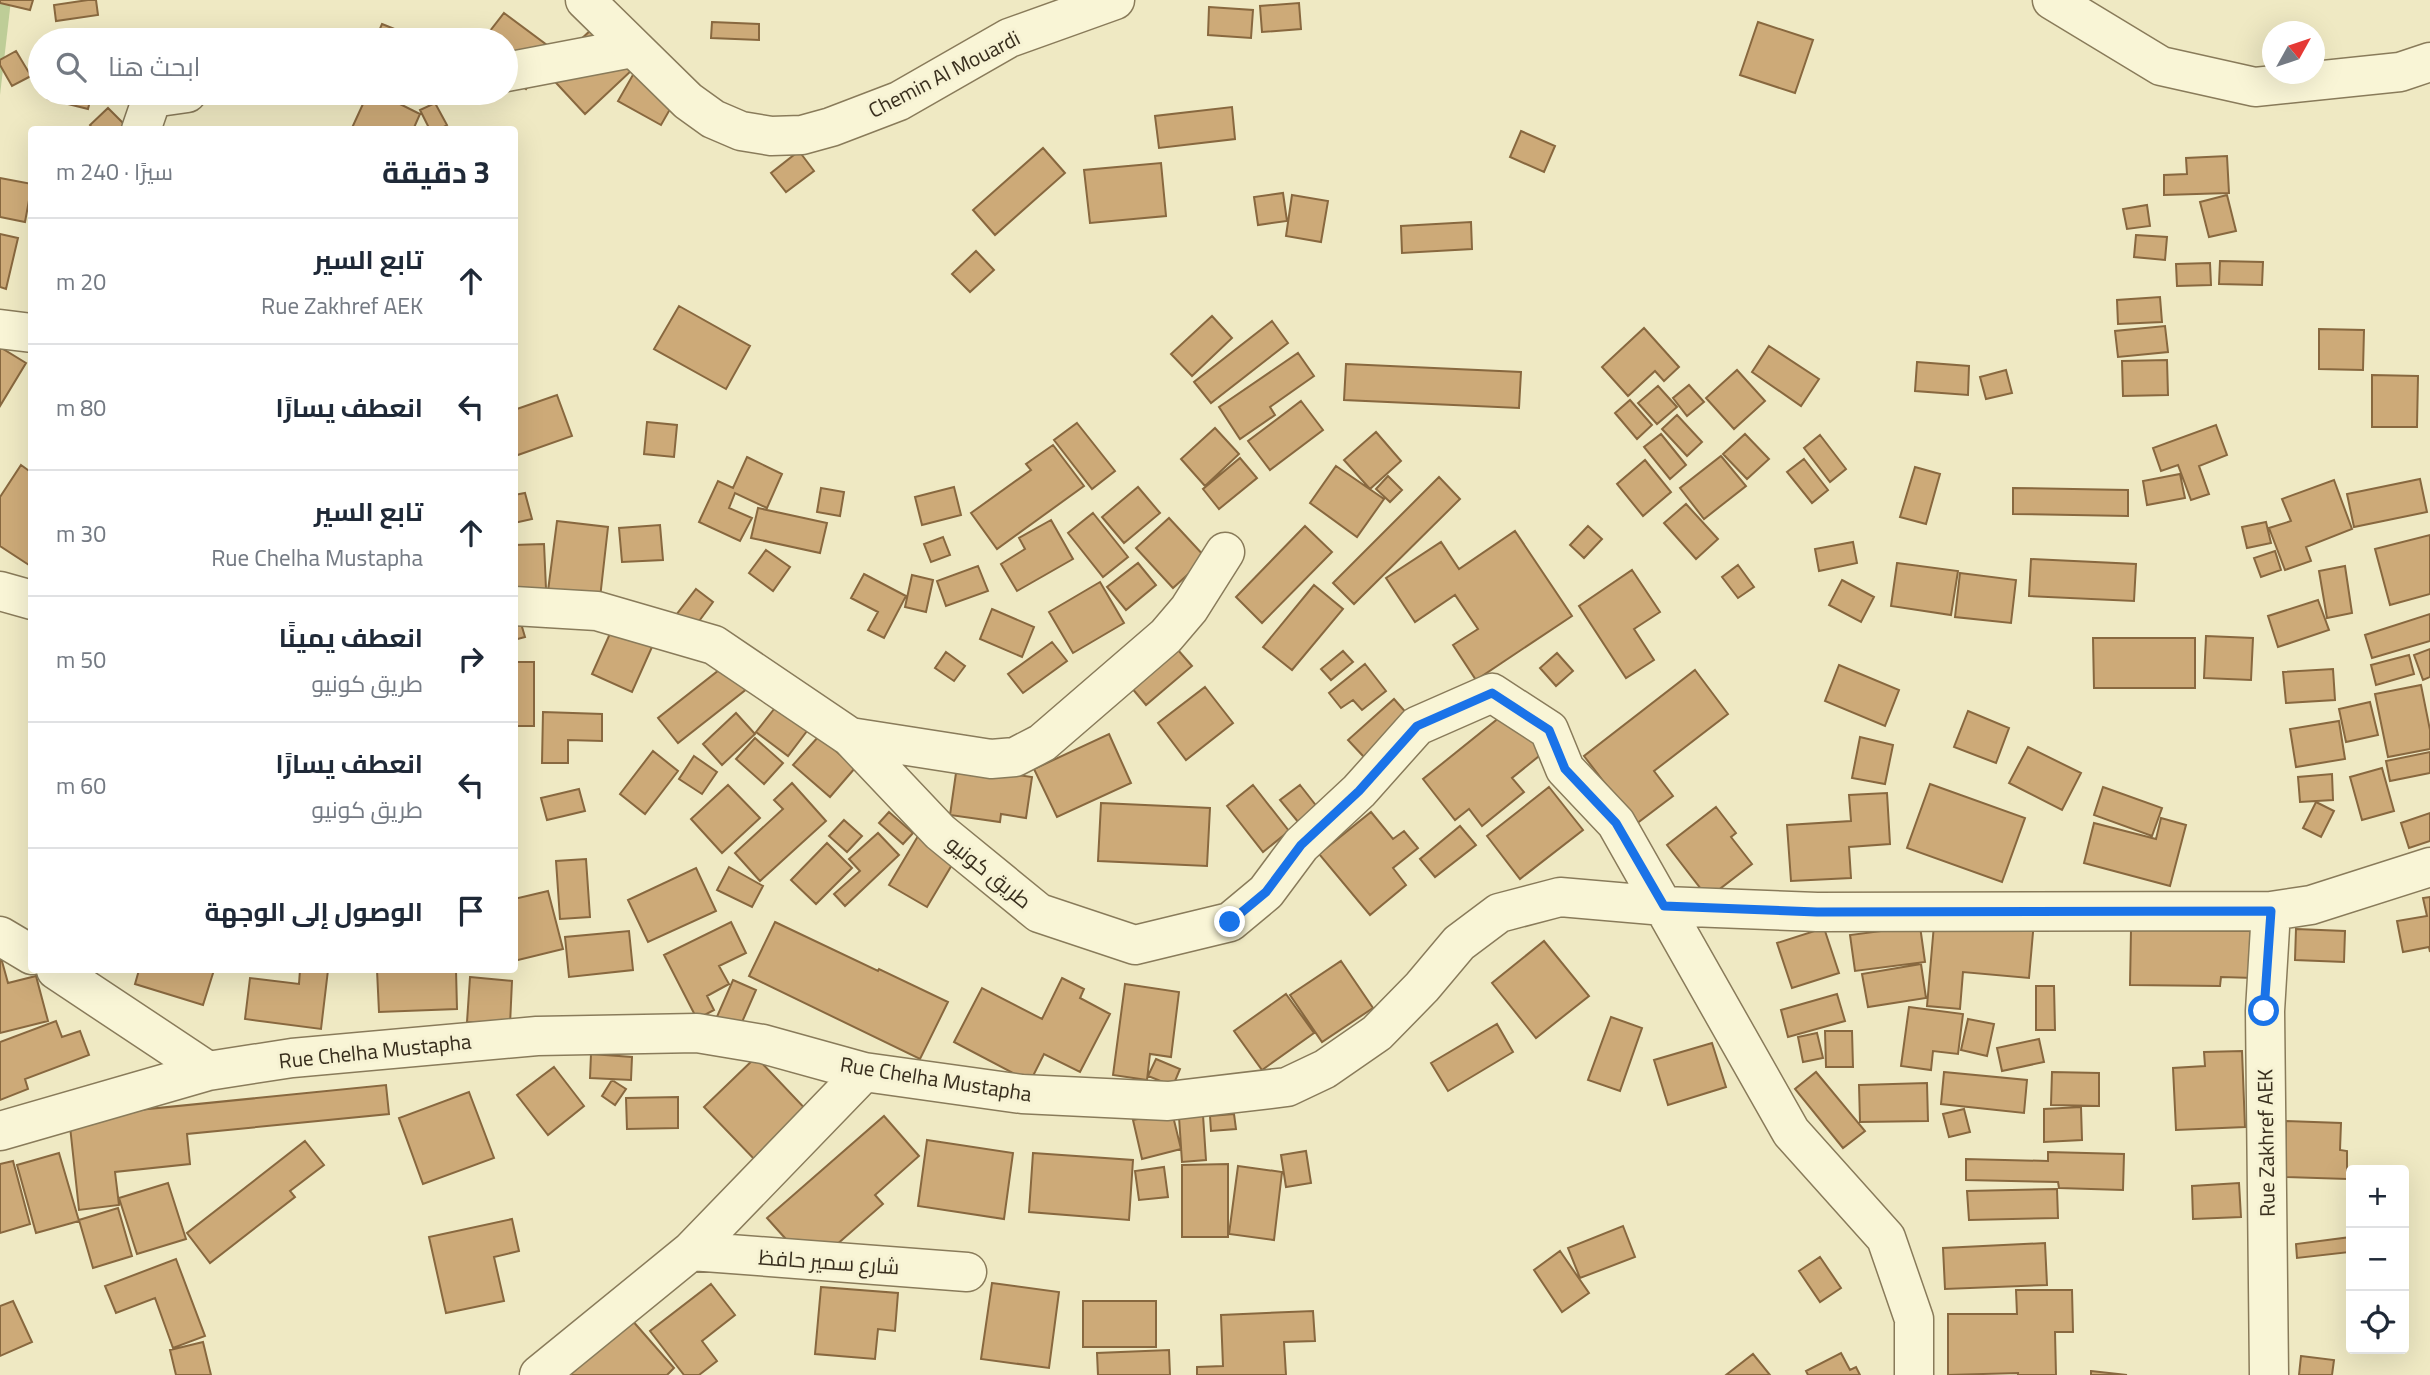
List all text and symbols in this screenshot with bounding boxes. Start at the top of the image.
street label: Chemin Al Mouardi [861,19,1027,129]
north arrow [2262,21,2325,84]
search box [28,28,518,105]
text: ابحث هنا [108,42,201,91]
icon: search [52,48,90,86]
text: 3 دقيقة [382,144,490,200]
text: سيرًا · 240 m [56,150,173,193]
text: تابع السير [314,235,423,284]
text: 20 m [56,260,106,303]
icon: ahead [452,262,490,300]
text: Rue Zakhref AEK [261,284,423,327]
text: انعطف يسارًا [276,383,423,432]
text: 80 m [56,386,106,429]
icon: left [452,388,490,426]
text: تابع السير [314,487,423,536]
text: 30 m [56,512,106,555]
icon: ahead [452,514,490,552]
text: Rue Chelha Mustapha [211,536,423,579]
text: انعطف يمينًا [279,613,423,662]
text: 50 m [56,638,106,681]
icon: right [452,640,490,678]
text: طريق كونيو [312,662,423,705]
text: انعطف يسارًا [276,739,423,788]
text: 60 m [56,764,106,807]
icon: left [452,766,490,804]
text: طريق كونيو [312,788,423,831]
street label: طريق كونيو [937,825,1041,919]
text: الوصول إلى الوجهة [205,887,423,936]
icon: arrive [452,892,490,930]
route end [1214,906,1245,937]
route start [2248,995,2279,1026]
street label: Rue Chelha Mustapha [277,1021,474,1081]
street label: Rue Chelha Mustapha [837,1045,1035,1113]
street label: Rue Zakhref AEK [2245,1069,2287,1217]
map controls [2346,1165,2409,1354]
button: + [2346,1165,2409,1228]
button: − [2346,1228,2409,1291]
street label: شارع سمير حافظ [757,1238,901,1286]
button: locate [2346,1291,2409,1354]

